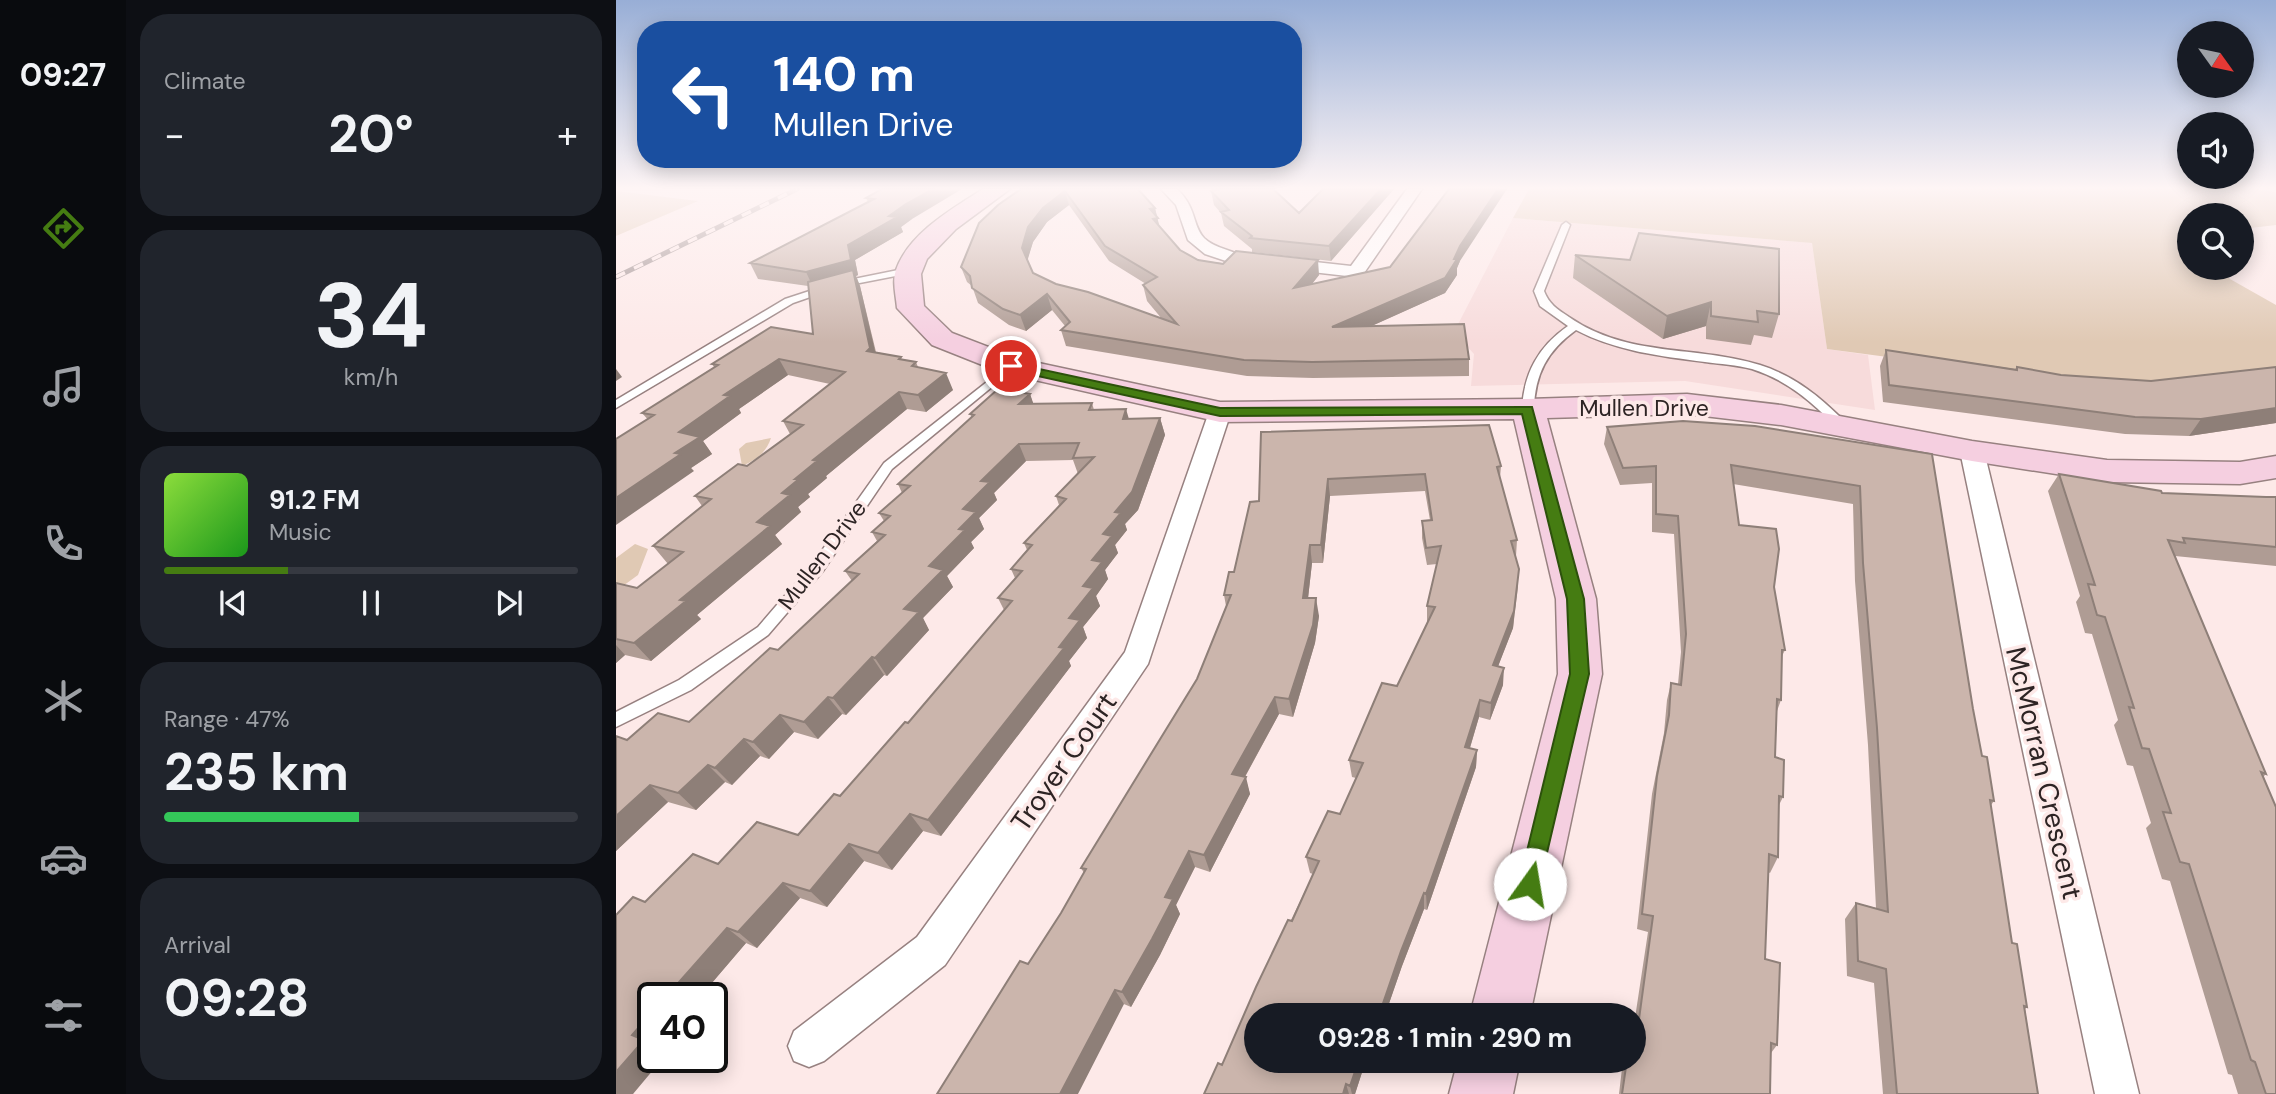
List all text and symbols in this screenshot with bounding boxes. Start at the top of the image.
north arrow [2177,21,2254,98]
map controls [2177,21,2254,280]
text: 140 m [773,42,915,106]
icon: left [658,49,749,140]
text: 09:27 [20,54,106,96]
text: Climate [164,66,246,96]
text: 20° [328,100,414,168]
text: Mullen Drive [773,104,953,146]
text: − [164,110,185,160]
text: + [557,110,578,160]
button: sound [2177,112,2254,189]
button: search [2177,203,2254,280]
icon: directions [39,204,88,253]
text: 34 [314,257,428,375]
pin [981,336,1041,396]
icon: arrive [992,347,1030,385]
icon: music [39,362,88,411]
text: km/h [344,362,398,392]
street label: Mullen Drive [1579,393,1709,423]
text: 91.2 FM [269,483,360,517]
street label: Mullen Drive [771,494,873,616]
text: Music [269,517,332,547]
icon: phone [39,519,88,568]
icon: previous [214,584,252,622]
icon: pause [352,584,390,622]
icon: next [490,584,528,622]
street label: McMorran Crescent [1997,643,2091,903]
icon: climate [39,676,88,725]
street label: Troyer Court [1003,685,1125,839]
text: Range · 47% [164,704,290,734]
text: 235 km [164,738,349,806]
icon: car [39,834,88,883]
position arrow [1493,847,1567,921]
text: Arrival [164,930,231,960]
text: 09:28 [164,964,309,1032]
speed limit sign: 40 [637,982,728,1073]
icon: filters [39,991,88,1040]
text: 09:28 · 1 min · 290 m [1318,1021,1572,1055]

